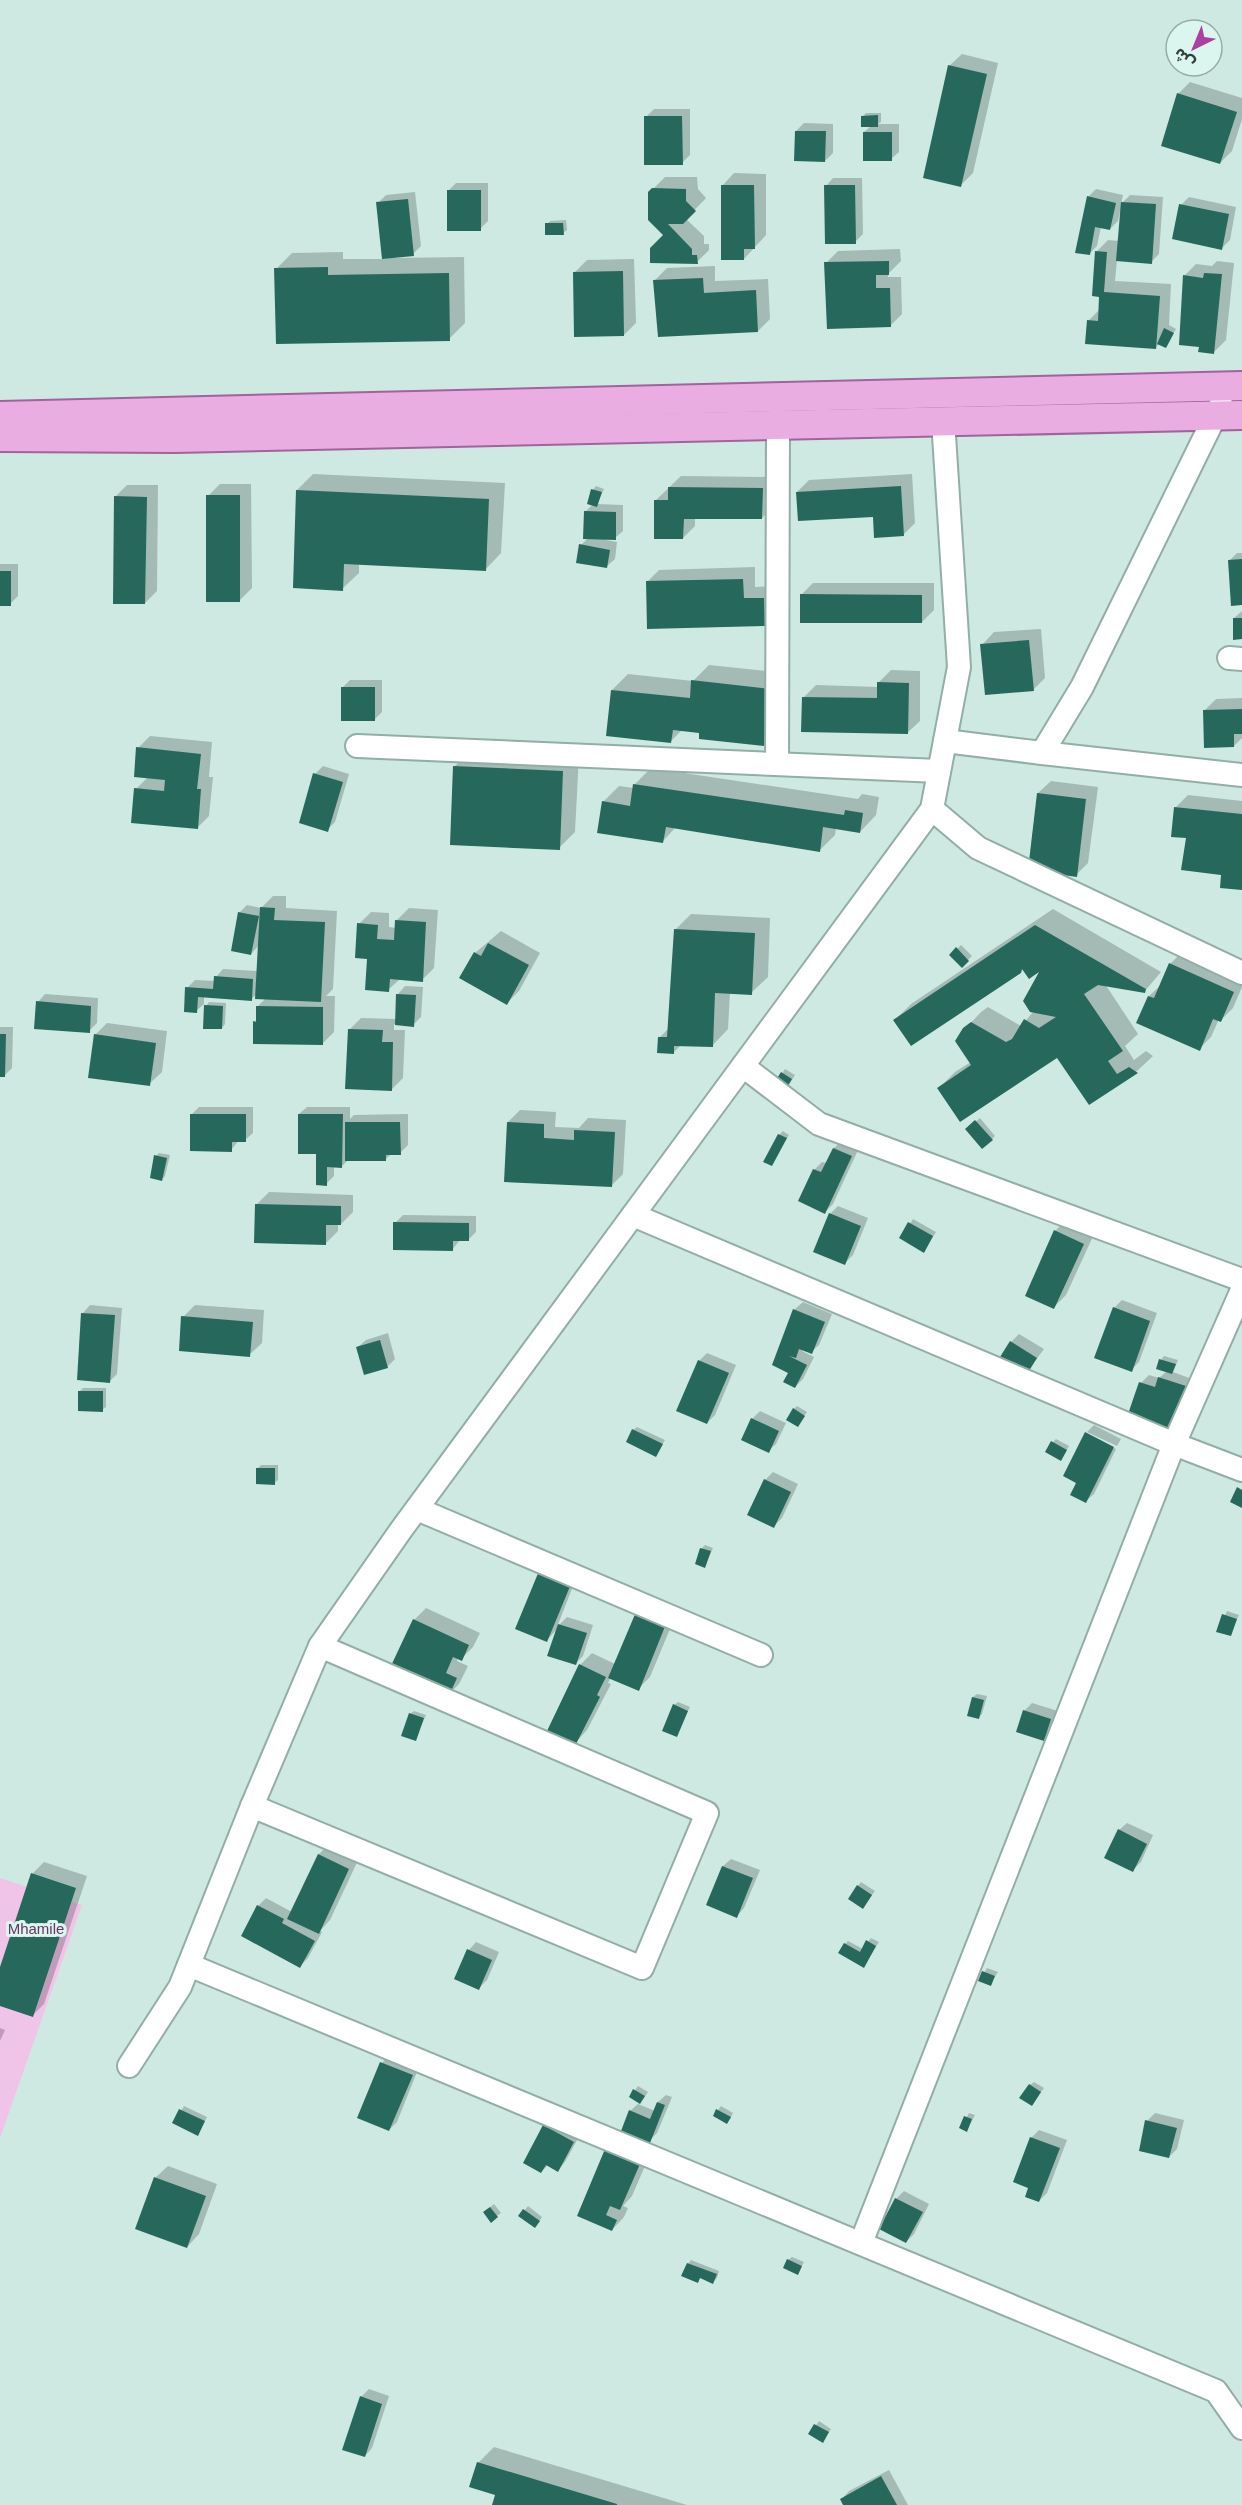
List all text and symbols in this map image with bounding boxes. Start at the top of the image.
north arrow [1164,18,1224,78]
text: ش [1170,44,1199,72]
park label: Mhamile [8,1920,64,1937]

